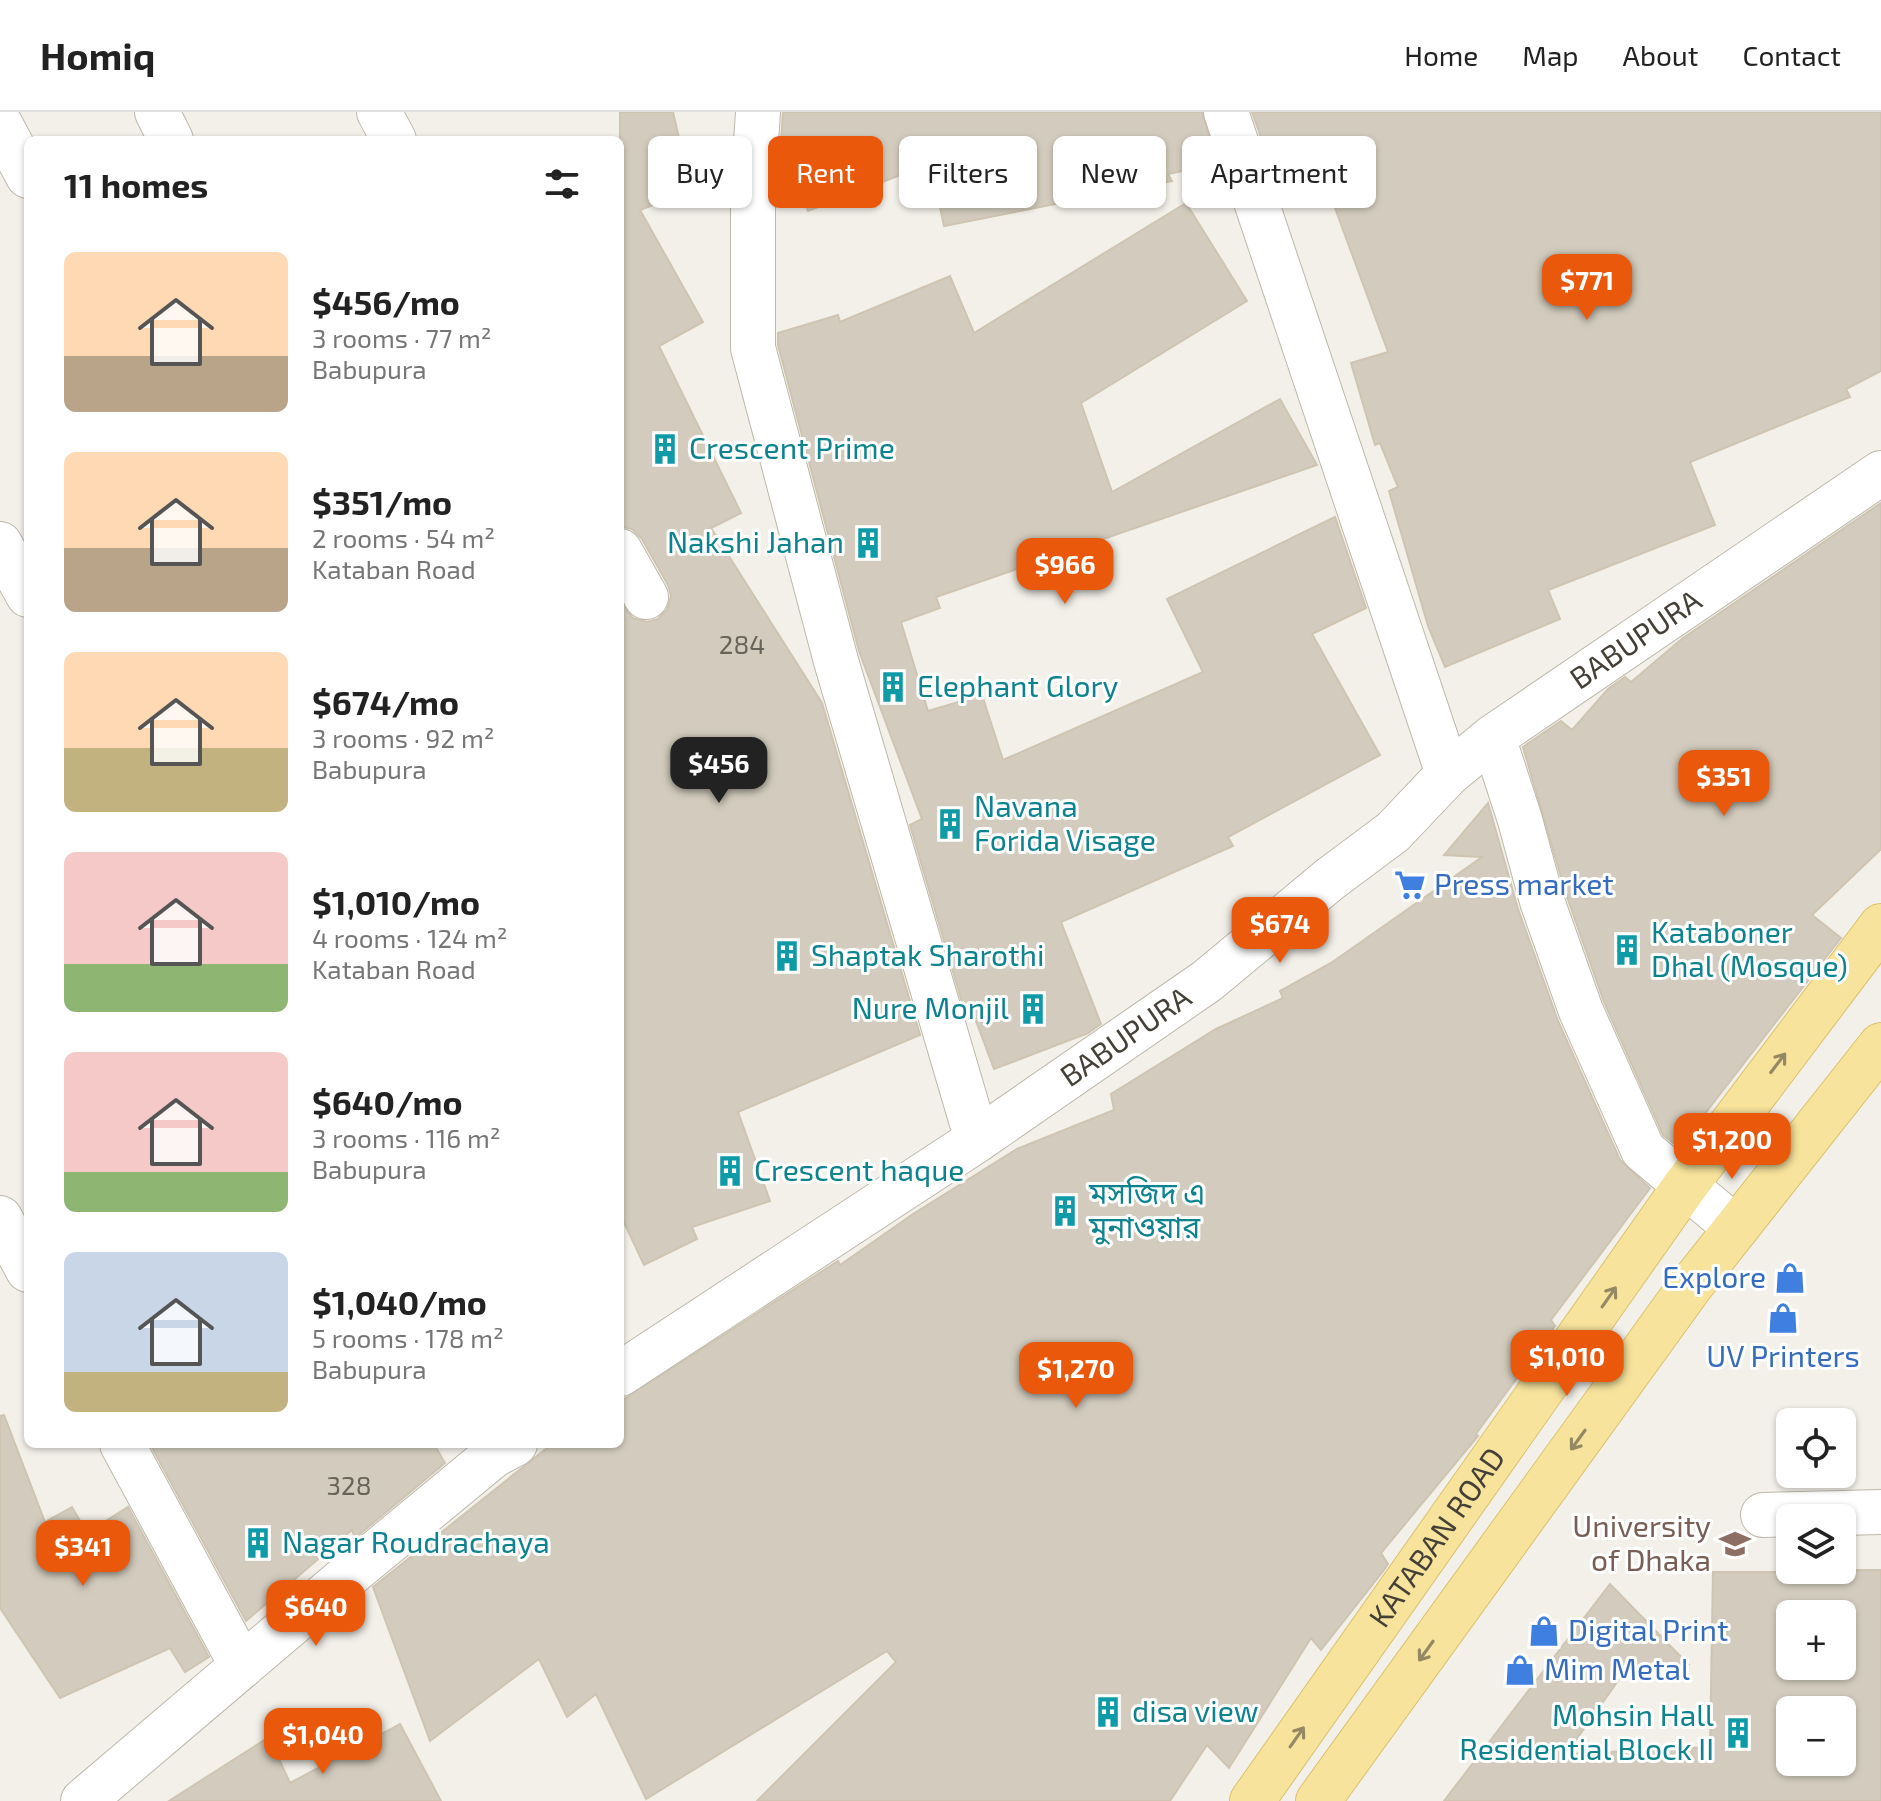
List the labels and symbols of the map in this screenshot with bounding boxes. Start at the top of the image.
pin: $771 [1540,254,1634,322]
place label: Crescent Prime [689,429,895,465]
building icon: Crescent Prime [648,432,682,466]
place label: Nakshi Jahan [667,523,844,559]
building icon: Nakshi Jahan [851,526,885,560]
pin: $966 [1018,538,1112,606]
street label: BABUPURA [1562,581,1708,695]
house number: 284 [719,628,765,659]
place label: Elephant Glory [917,667,1118,703]
building icon: Elephant Glory [876,670,910,704]
pin: $456 [672,737,766,805]
pin: $351 [1677,750,1771,818]
place label: Navana Forida Visage [974,787,1156,857]
building icon: Navana Forida Visage [933,807,967,841]
place label: Press market [1434,865,1614,901]
supermarket icon: Press market [1393,868,1427,902]
pin: $674 [1233,897,1327,965]
place label: Kataboner Dhal (Mosque) [1651,913,1848,983]
building icon: Kataboner Dhal (Mosque) [1610,933,1644,967]
place label: Shaptak Sharothi [811,936,1044,972]
building icon: Shaptak Sharothi [770,939,804,973]
street label: BABUPURA [1053,977,1197,1093]
place label: Nure Monjil [852,989,1009,1025]
building icon: Nure Monjil [1016,992,1050,1026]
one-way arrow [1769,1053,1786,1075]
pin: $1,200 [1667,1113,1797,1181]
place label: Crescent haque [754,1151,964,1187]
building icon: Crescent haque [713,1154,747,1188]
place label: মসজিদ এ মুনাওয়ার [1088,1174,1205,1245]
building icon: মসজিদ এ মুনাওয়ার [1048,1194,1082,1228]
place label: Explore [1662,1258,1766,1294]
shop icon: Explore [1773,1261,1807,1295]
one-way arrow [1601,1286,1617,1308]
shop icon: UV Printers [1766,1301,1800,1335]
pin: $1,010 [1502,1330,1632,1398]
place label: UV Printers [1706,1337,1860,1373]
pin: $1,270 [1011,1342,1141,1410]
one-way arrow [1570,1429,1587,1451]
street label: KATABAN ROAD [1360,1440,1511,1633]
house number: 328 [327,1469,371,1500]
place label: University of Dhaka [1572,1507,1711,1577]
pin: $341 [36,1520,130,1588]
place label: Nagar Roudrachaya [282,1523,550,1559]
building icon: Nagar Roudrachaya [241,1526,275,1560]
school or university icon: University of Dhaka [1718,1527,1752,1561]
pin: $640 [269,1580,363,1648]
place label: Digital Print [1568,1611,1728,1647]
shop icon: Digital Print [1527,1614,1561,1648]
one-way arrow [1418,1640,1435,1661]
place label: Mim Metal [1544,1650,1690,1686]
shop icon: Mim Metal [1503,1653,1537,1687]
place label: disa view [1132,1692,1259,1728]
building icon: disa view [1091,1695,1125,1729]
place label: Mohsin Hall Residential Block II [1459,1696,1714,1766]
pin: $1,040 [258,1708,388,1776]
building icon: Mohsin Hall Residential Block II [1721,1716,1755,1750]
one-way arrow [1289,1727,1305,1749]

